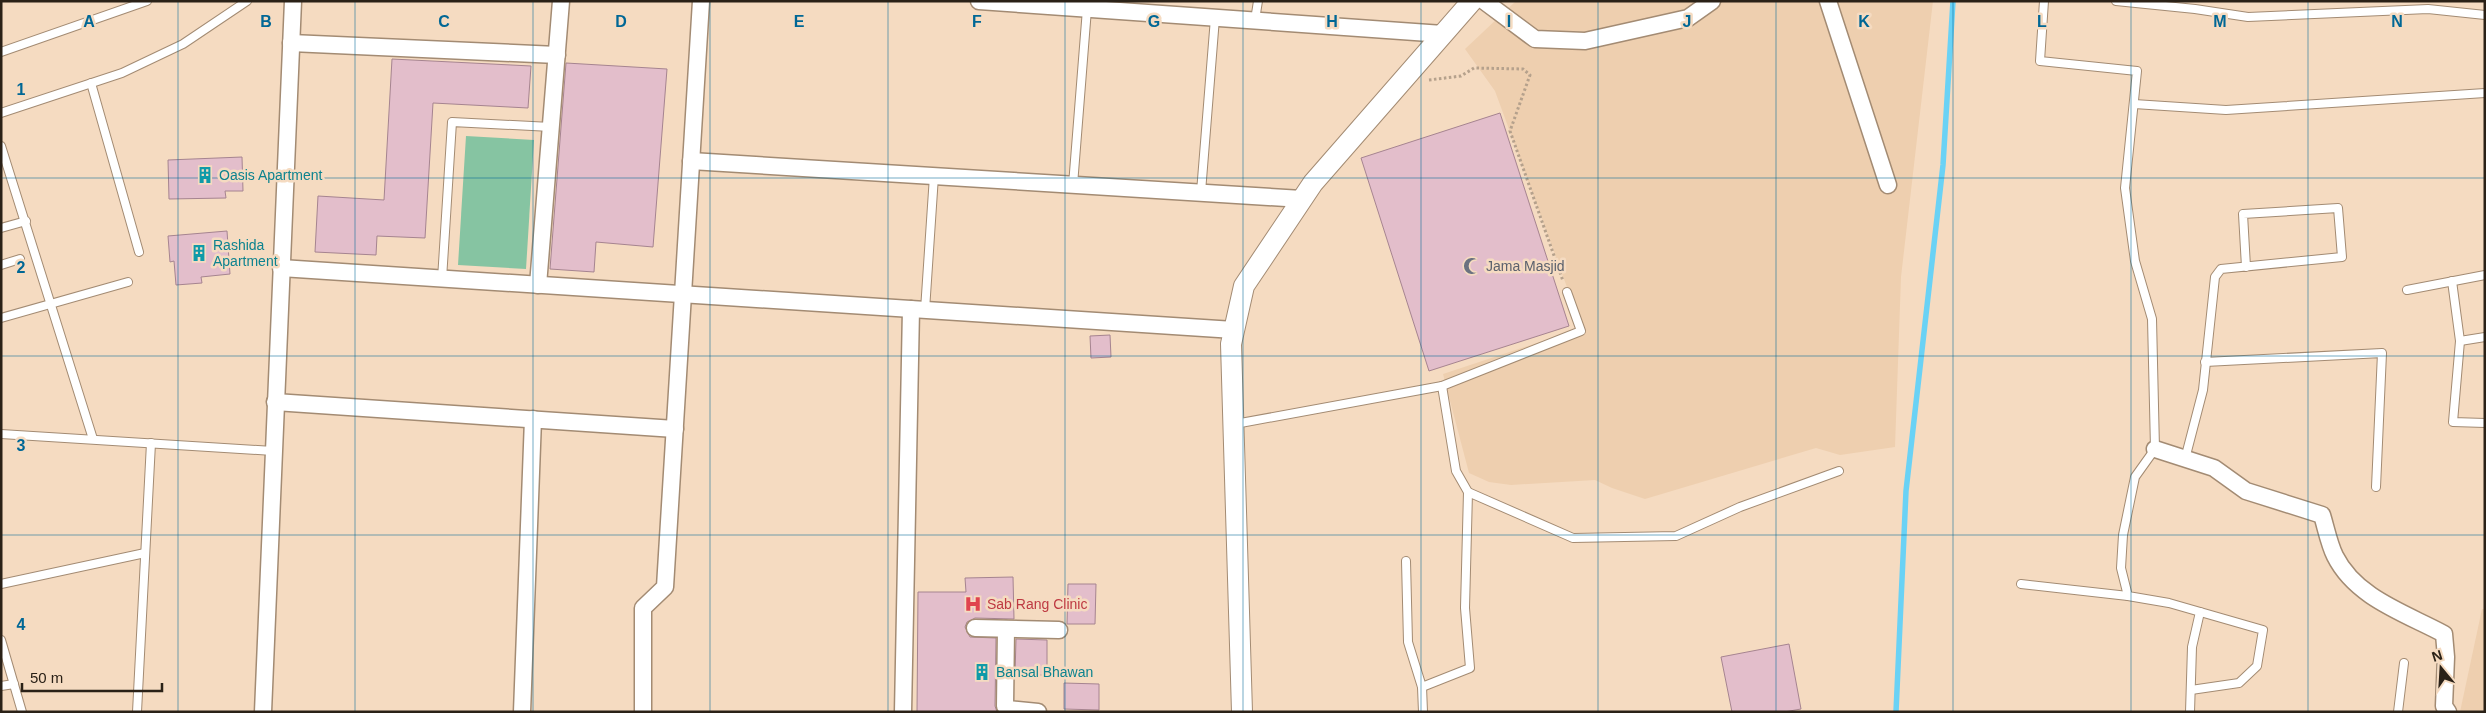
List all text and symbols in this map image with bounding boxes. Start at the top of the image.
text: A [83,13,95,30]
text: B [260,13,272,30]
text: C [438,13,450,30]
text: D [615,13,627,30]
text: E [794,13,805,30]
text: F [972,13,982,30]
text: G [1148,13,1160,30]
text: H [1326,13,1338,30]
text: I [1507,13,1511,30]
text: J [1683,13,1691,30]
text: K [1858,13,1870,30]
text: L [2037,13,2047,30]
text: M [2213,13,2227,30]
text: N [2391,13,2403,30]
text: 1 [17,81,26,98]
building icon: Oasis Apartment [195,165,215,185]
place label: Oasis Apartment [219,167,323,183]
place label: Rashida Apartment [213,237,278,269]
building icon: Rashida Apartment [189,243,209,263]
mosque icon: Jama Masjid [1462,256,1482,276]
place label: Jama Masjid [1486,258,1565,274]
text: 2 [17,259,26,276]
text: 3 [17,437,26,454]
hospital icon: Sab Rang Clinic [963,594,983,614]
place label: Sab Rang Clinic [987,596,1087,612]
text: 4 [17,616,26,633]
north arrow [2416,643,2466,693]
text: N [2430,646,2444,665]
scale bar [22,660,162,692]
building icon: Bansal Bhawan [972,662,992,682]
place label: Bansal Bhawan [996,664,1093,680]
text: 50 m [30,669,63,686]

